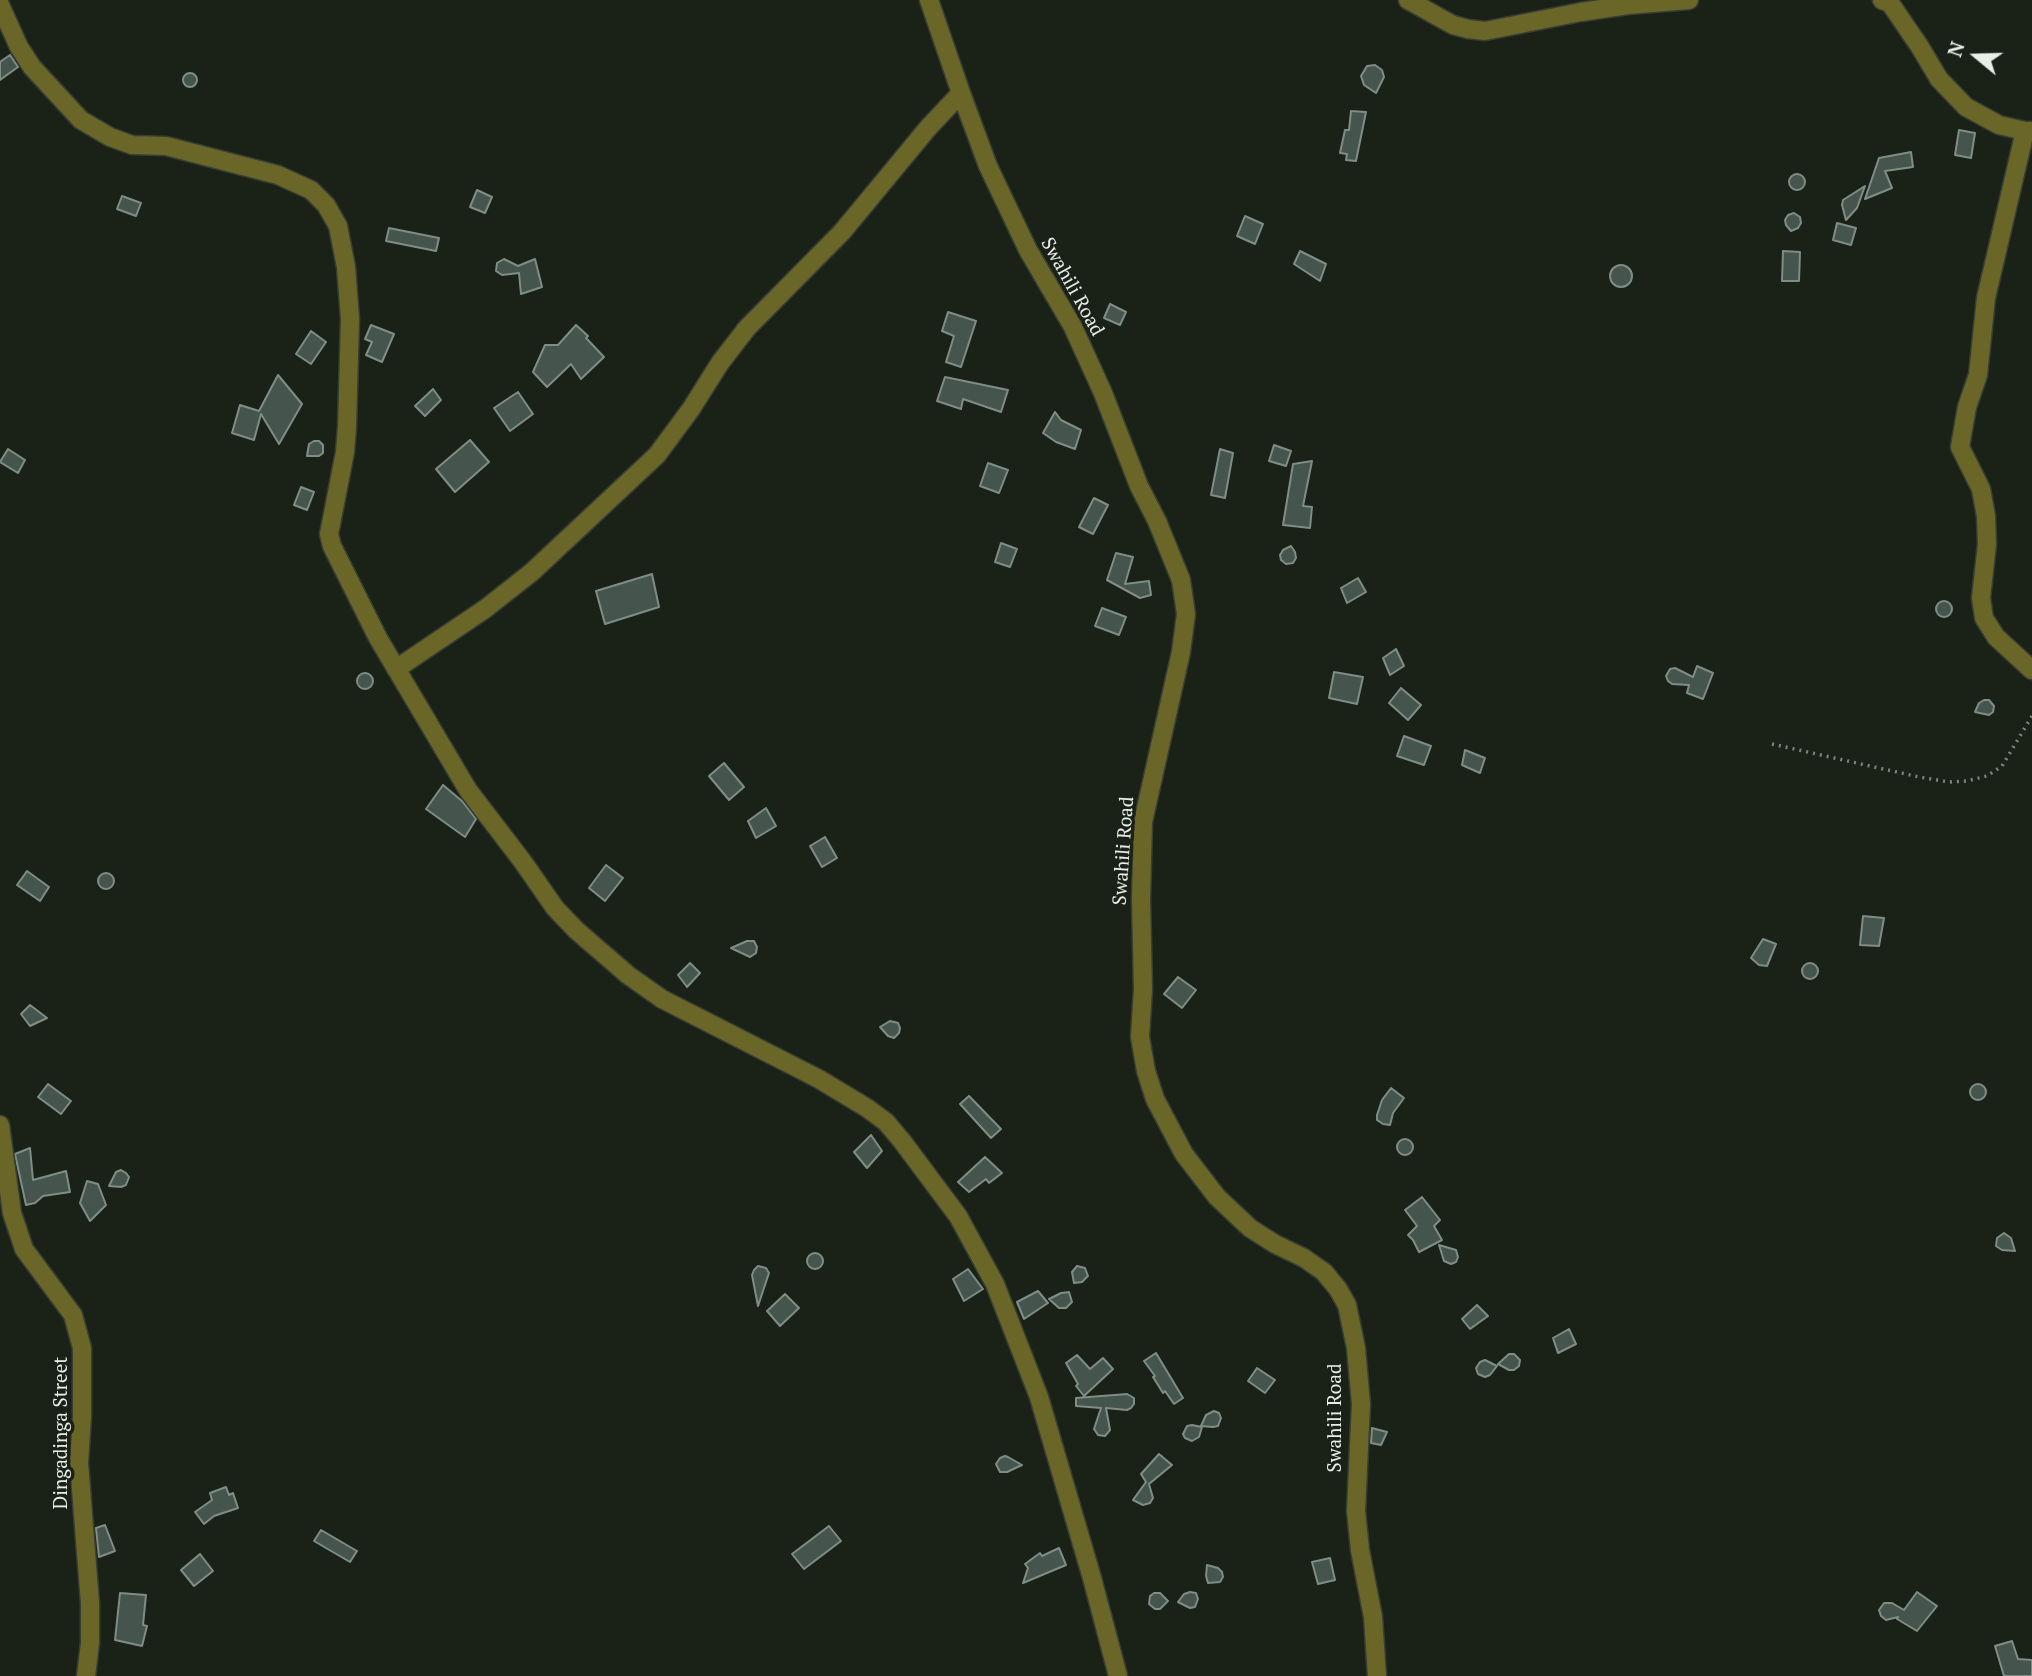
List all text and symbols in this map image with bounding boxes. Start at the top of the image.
north arrow [1941,21,2011,91]
text: N [1942,38,1970,60]
street label: Swahili Road [1036,234,1108,340]
street label: Swahili Road [1109,796,1139,906]
street label: Dingadinga Street [51,1357,73,1509]
street label: Swahili Road [1325,1364,1347,1472]

